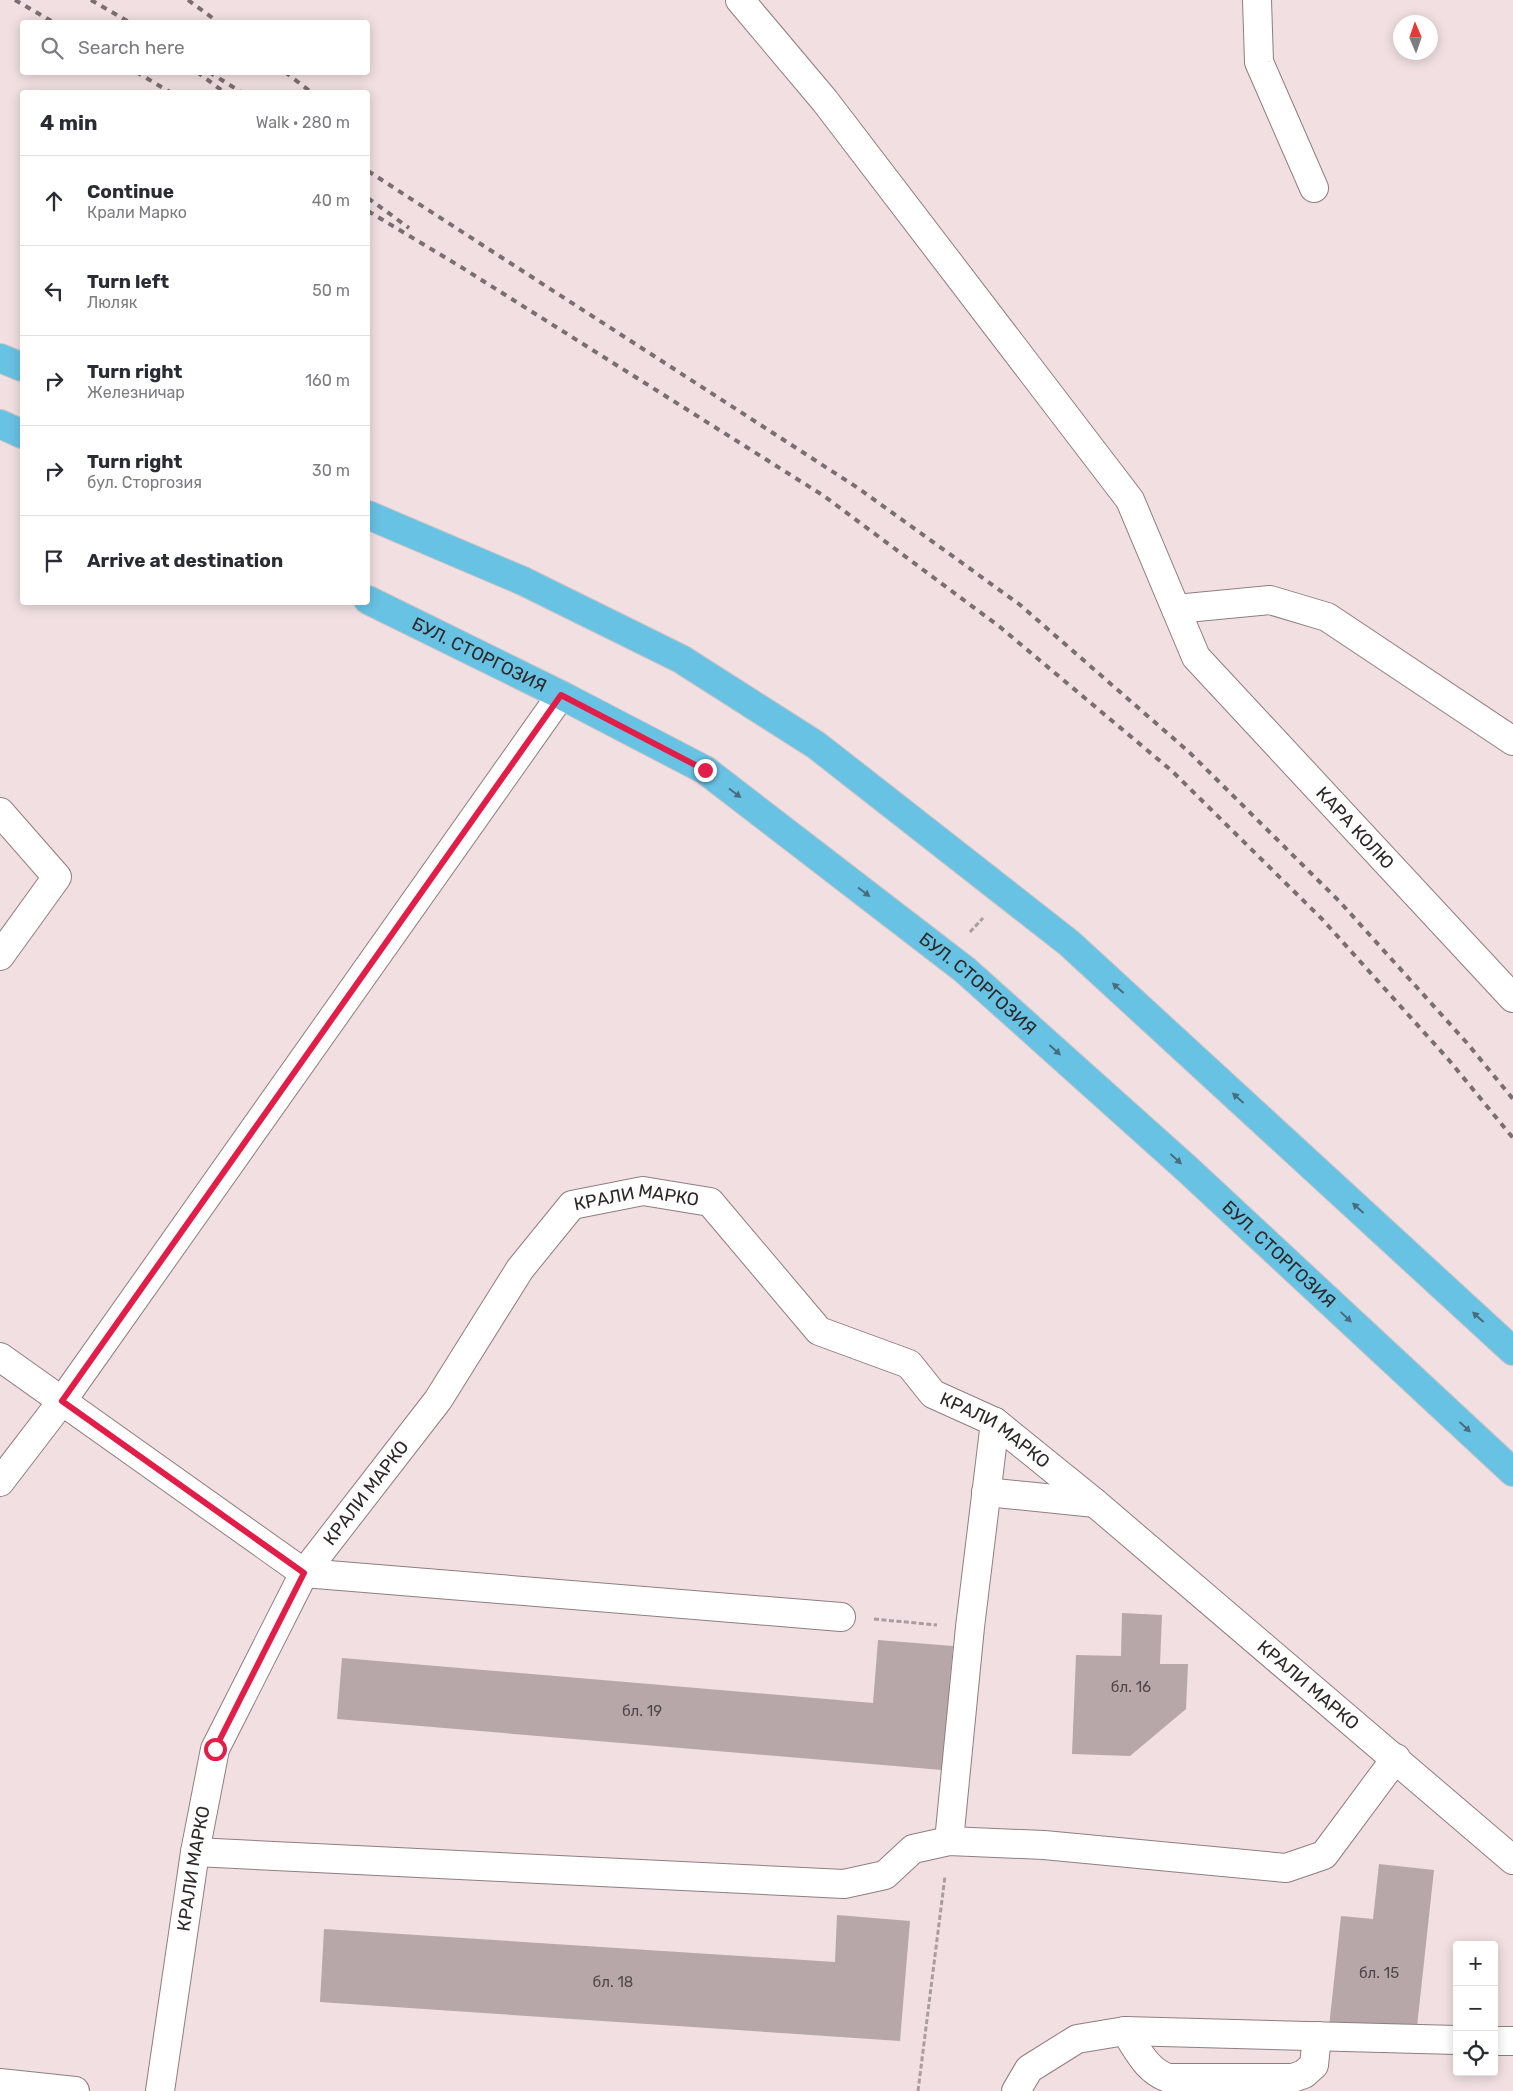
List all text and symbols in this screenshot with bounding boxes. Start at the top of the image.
north arrow [1393,15,1438,60]
search box [20,20,370,75]
icon: search [38,34,66,62]
text: Search here [78,36,185,59]
text: 4 min [40,110,98,135]
text: Walk · 280 m [256,113,350,132]
text: Continue [87,180,174,203]
icon: ahead [40,187,68,215]
text: 40 m [312,191,350,210]
text: Крали Марко [87,203,187,222]
text: Turn left [87,270,169,293]
icon: left [40,277,68,305]
text: 50 m [312,281,350,300]
text: Люляк [87,293,137,312]
text: Turn right [87,360,182,383]
icon: right [40,367,68,395]
text: 160 m [305,371,350,390]
text: Железничар [87,383,185,402]
text: Turn right [87,450,182,473]
icon: right [40,457,68,485]
text: 30 m [312,461,350,480]
text: бул. Сторгозия [87,473,202,492]
icon: arrive [40,547,68,575]
text: Arrive at destination [87,549,283,572]
street label: БУЛ. СТОРГОЗИЯ [408,612,550,697]
route end [694,759,717,782]
street label: КАРА КОЛЮ [1311,782,1399,874]
one-way arrow [728,788,742,798]
one-way arrow [857,887,871,897]
street label: БУЛ. СТОРГОЗИЯ [915,928,1041,1040]
one-way arrow [1113,982,1125,994]
one-way arrow [1048,1044,1060,1056]
one-way arrow [1232,1092,1244,1104]
one-way arrow [1169,1153,1181,1165]
street label: КРАЛИ МАРКО [572,1179,700,1215]
street label: БУЛ. СТОРГОЗИЯ [1217,1196,1340,1312]
one-way arrow [1351,1202,1364,1213]
one-way arrow [1340,1311,1352,1323]
one-way arrow [1472,1311,1484,1323]
street label: КРАЛИ МАРКО [936,1388,1054,1473]
one-way arrow [1459,1421,1471,1433]
street label: КРАЛИ МАРКО [319,1436,414,1550]
street label: КРАЛИ МАРКО [1253,1636,1363,1735]
house number: бл. 16 [1111,1678,1151,1696]
house number: бл. 19 [622,1702,662,1720]
route start [204,1738,227,1761]
street label: КРАЛИ МАРКО [173,1804,215,1933]
map controls [1453,1941,1498,2076]
button: + [1453,1941,1498,1986]
house number: бл. 15 [1359,1964,1399,1982]
house number: бл. 18 [593,1973,633,1991]
button: − [1453,1986,1498,2031]
button: locate [1453,2031,1498,2076]

